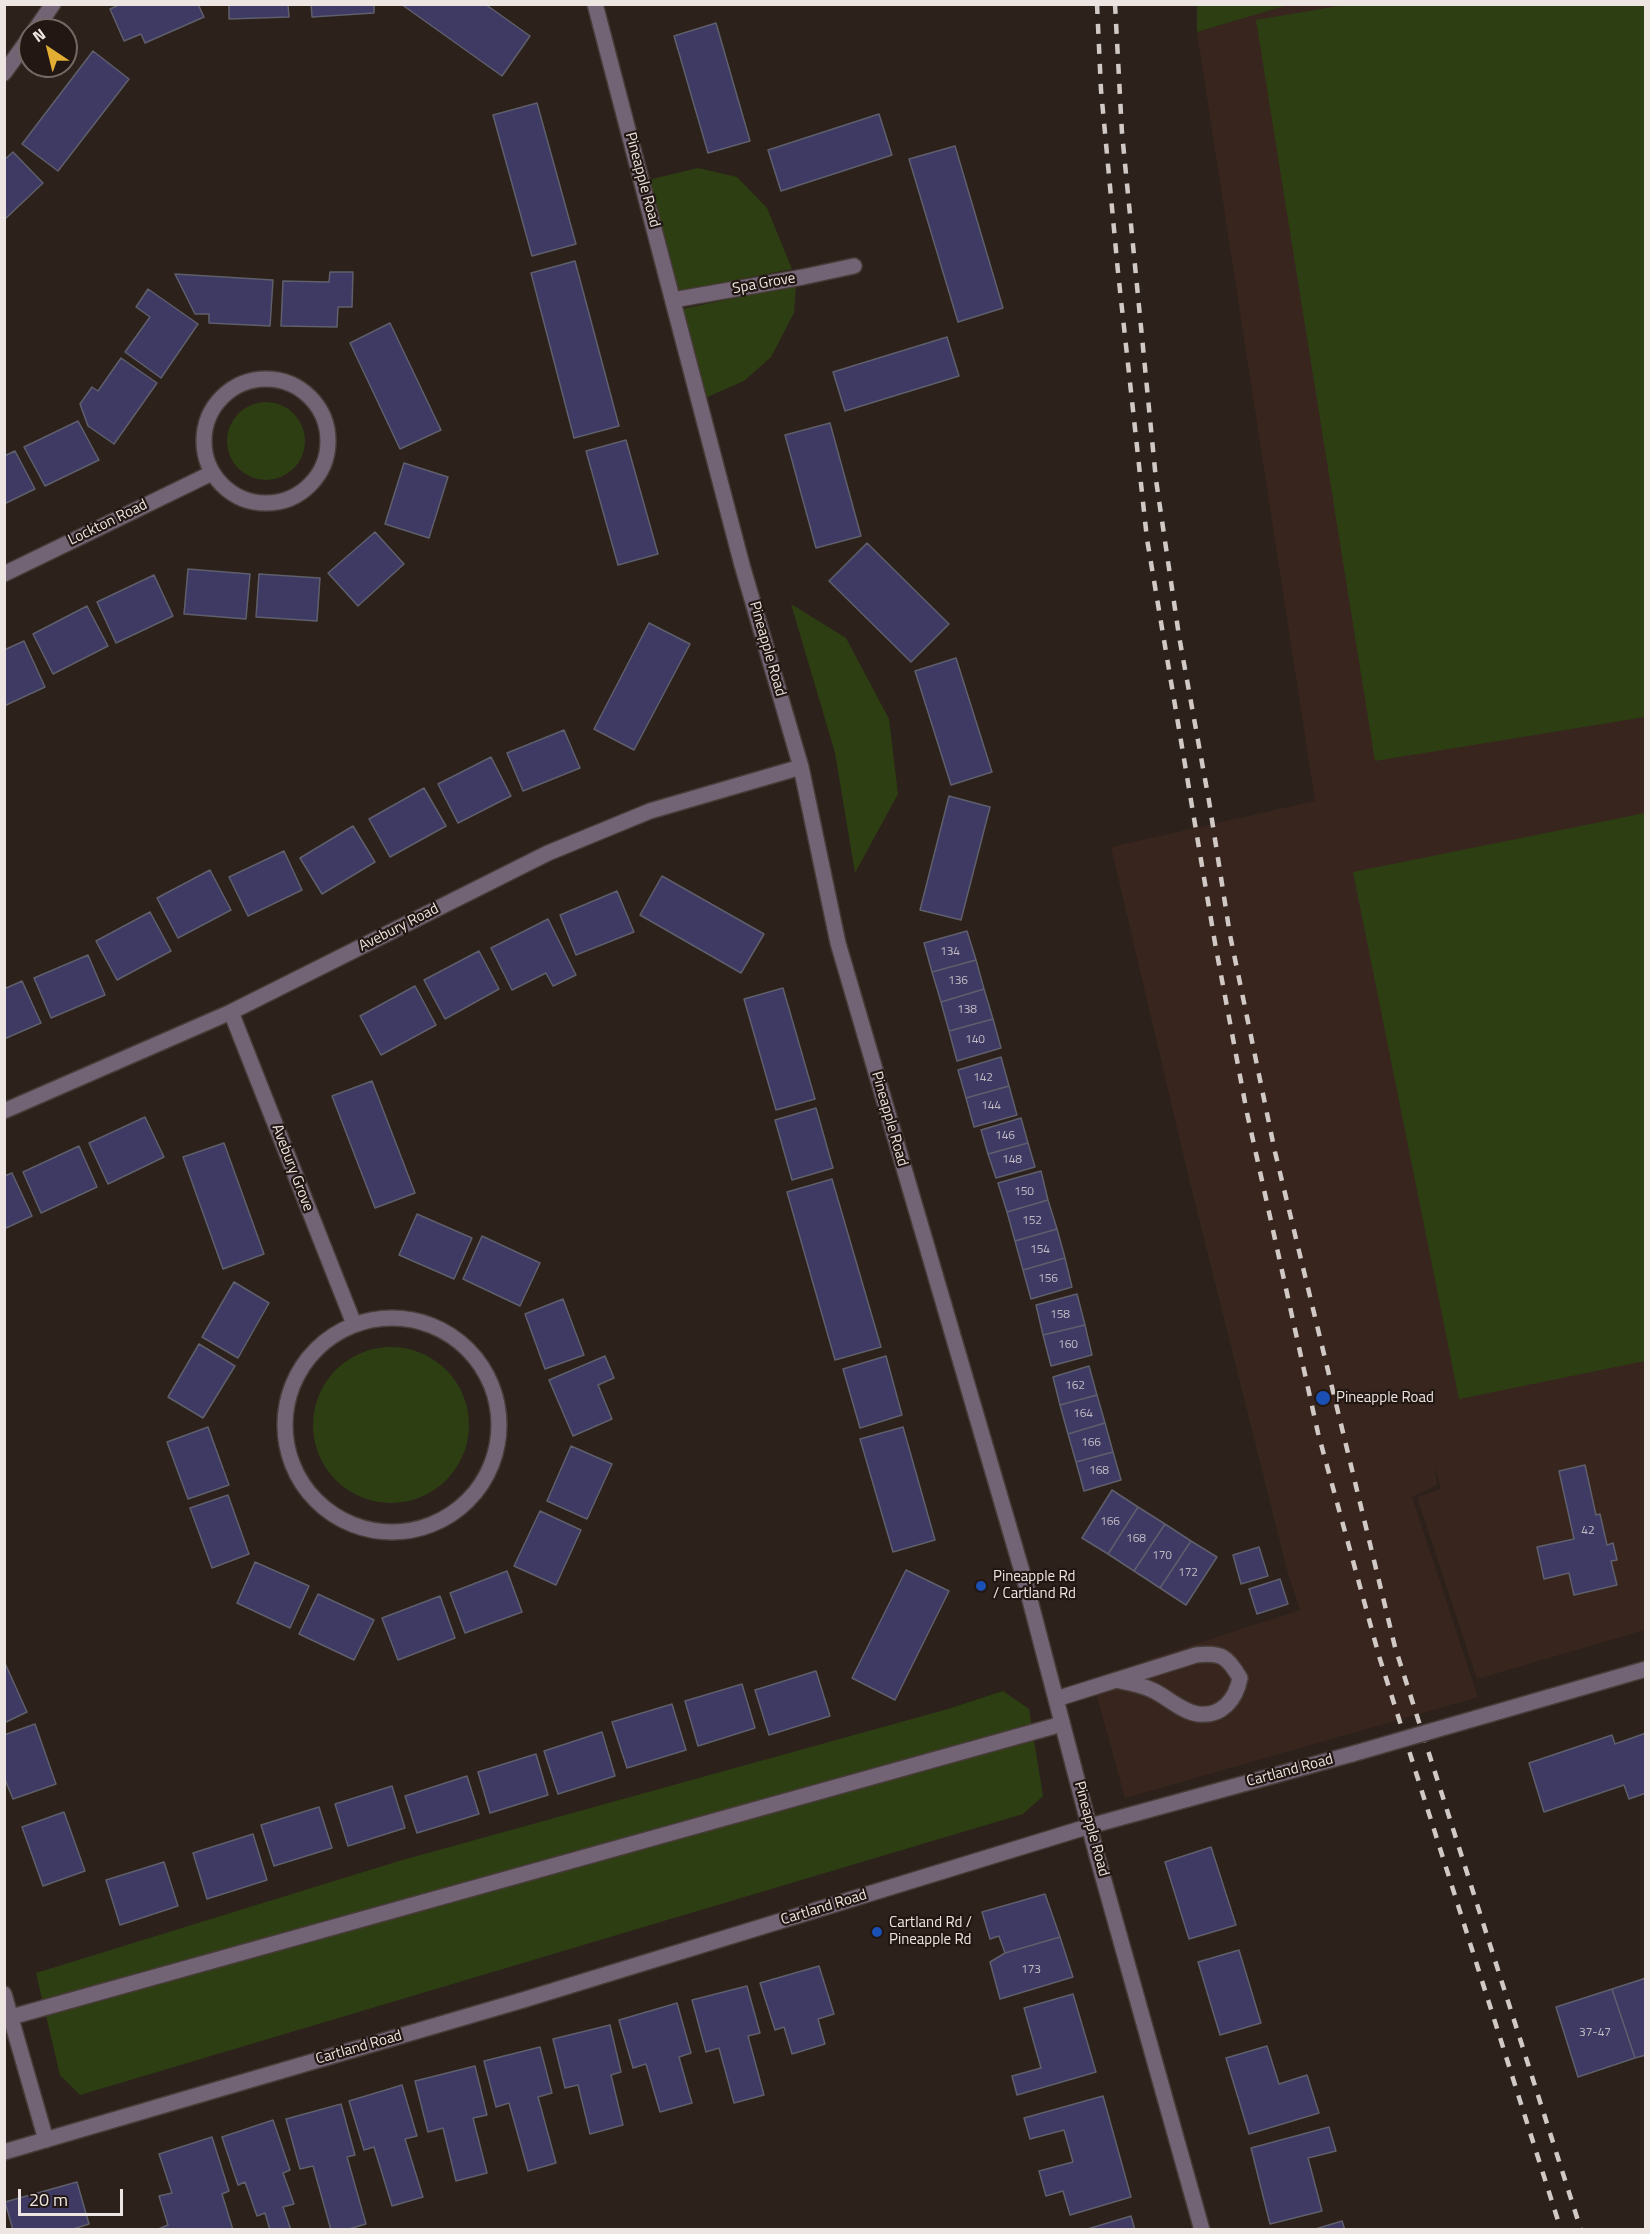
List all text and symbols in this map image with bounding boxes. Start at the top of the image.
north arrow [18,18,78,78]
text: N [27,22,50,48]
street label: Pineapple Road [621,130,663,230]
street label: Spa Grove [731,270,797,298]
street label: Lockton Road [66,496,150,550]
street label: Pineapple Road [745,599,789,699]
street label: Avebury Road [356,900,442,956]
house number: 134 [940,945,960,959]
house number: 136 [948,974,968,988]
house number: 138 [957,1003,977,1017]
house number: 140 [965,1033,985,1047]
street label: Pineapple Road [867,1069,911,1169]
house number: 142 [973,1071,993,1085]
house number: 144 [981,1099,1001,1113]
street label: Avebury Grove [267,1122,317,1214]
house number: 146 [995,1129,1015,1143]
house number: 148 [1002,1153,1022,1167]
house number: 150 [1014,1185,1034,1199]
house number: 152 [1022,1214,1042,1228]
house number: 154 [1030,1243,1050,1257]
house number: 156 [1038,1272,1058,1286]
house number: 158 [1050,1308,1070,1322]
house number: 160 [1058,1338,1078,1352]
house number: 162 [1065,1379,1085,1393]
marker: Pineapple Road [1314,1389,1332,1407]
place label: Pineapple Road [1336,1389,1434,1407]
house number: 164 [1073,1407,1093,1421]
house number: 166 [1081,1436,1101,1450]
house number: 168 [1089,1464,1109,1478]
house number: 166 [1100,1515,1120,1529]
house number: 42 [1581,1524,1595,1538]
house number: 168 [1126,1532,1146,1546]
house number: 170 [1152,1549,1172,1563]
house number: 172 [1178,1566,1198,1580]
place label: Pineapple Rd / Cartland Rd [993,1568,1076,1603]
marker: Pineapple Rd / Cartland Rd [974,1579,988,1593]
street label: Cartland Road [1245,1751,1335,1791]
street label: Pineapple Road [1070,1779,1112,1879]
street label: Cartland Road [779,1886,869,1930]
place label: Cartland Rd / Pineapple Rd [889,1914,972,1949]
marker: Cartland Rd / Pineapple Rd [870,1925,884,1939]
house number: 173 [1021,1963,1041,1977]
house number: 37-47 [1579,2026,1611,2040]
street label: Cartland Road [314,2027,404,2069]
scale bar [21,2177,126,2215]
text: 20 m [29,2186,68,2213]

